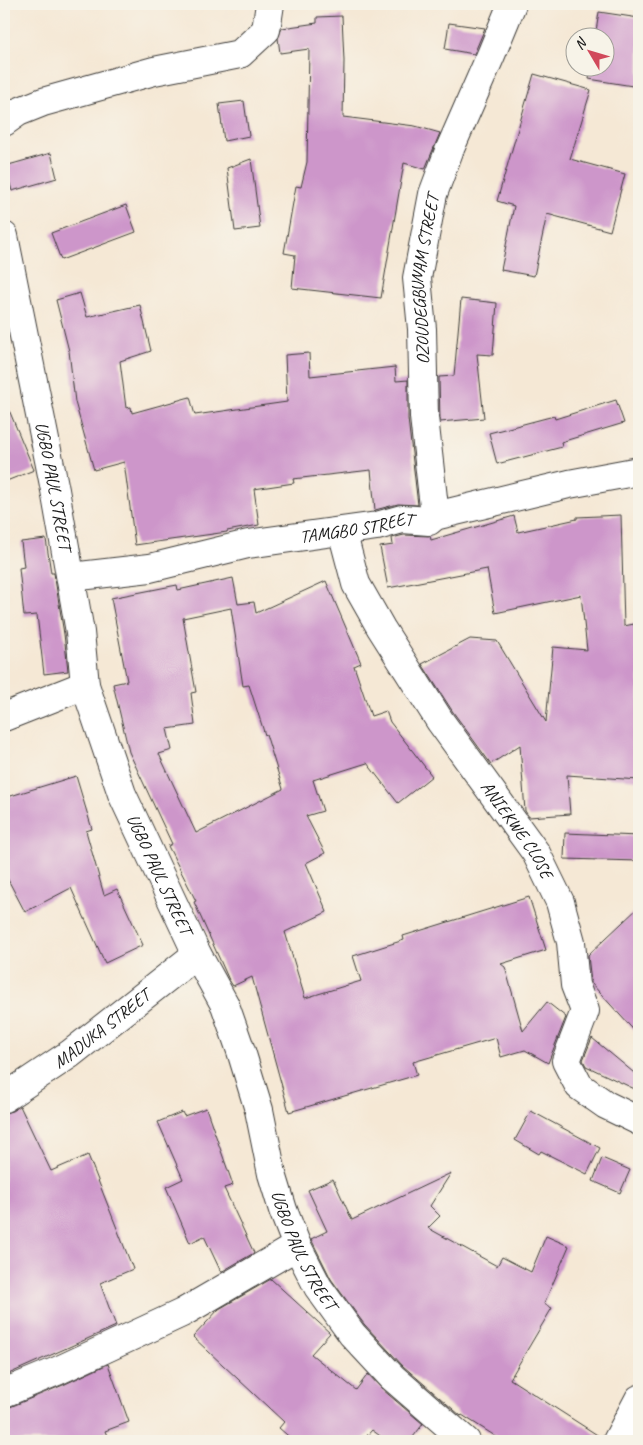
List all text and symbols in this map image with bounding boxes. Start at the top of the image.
north arrow [566,28,616,78]
text: N [571,34,591,53]
street label: OZOUDEGBUNAM STREET [405,189,444,365]
street label: UGBO PAUL STREET [31,420,77,557]
street label: TAMGBO STREET [298,507,418,548]
street label: ANIEKWE CLOSE [476,777,559,884]
street label: UGBO PAUL STREET [122,811,199,942]
street label: MADUKA STREET [49,982,157,1073]
street label: UGBO PAUL STREET [267,1188,345,1318]

